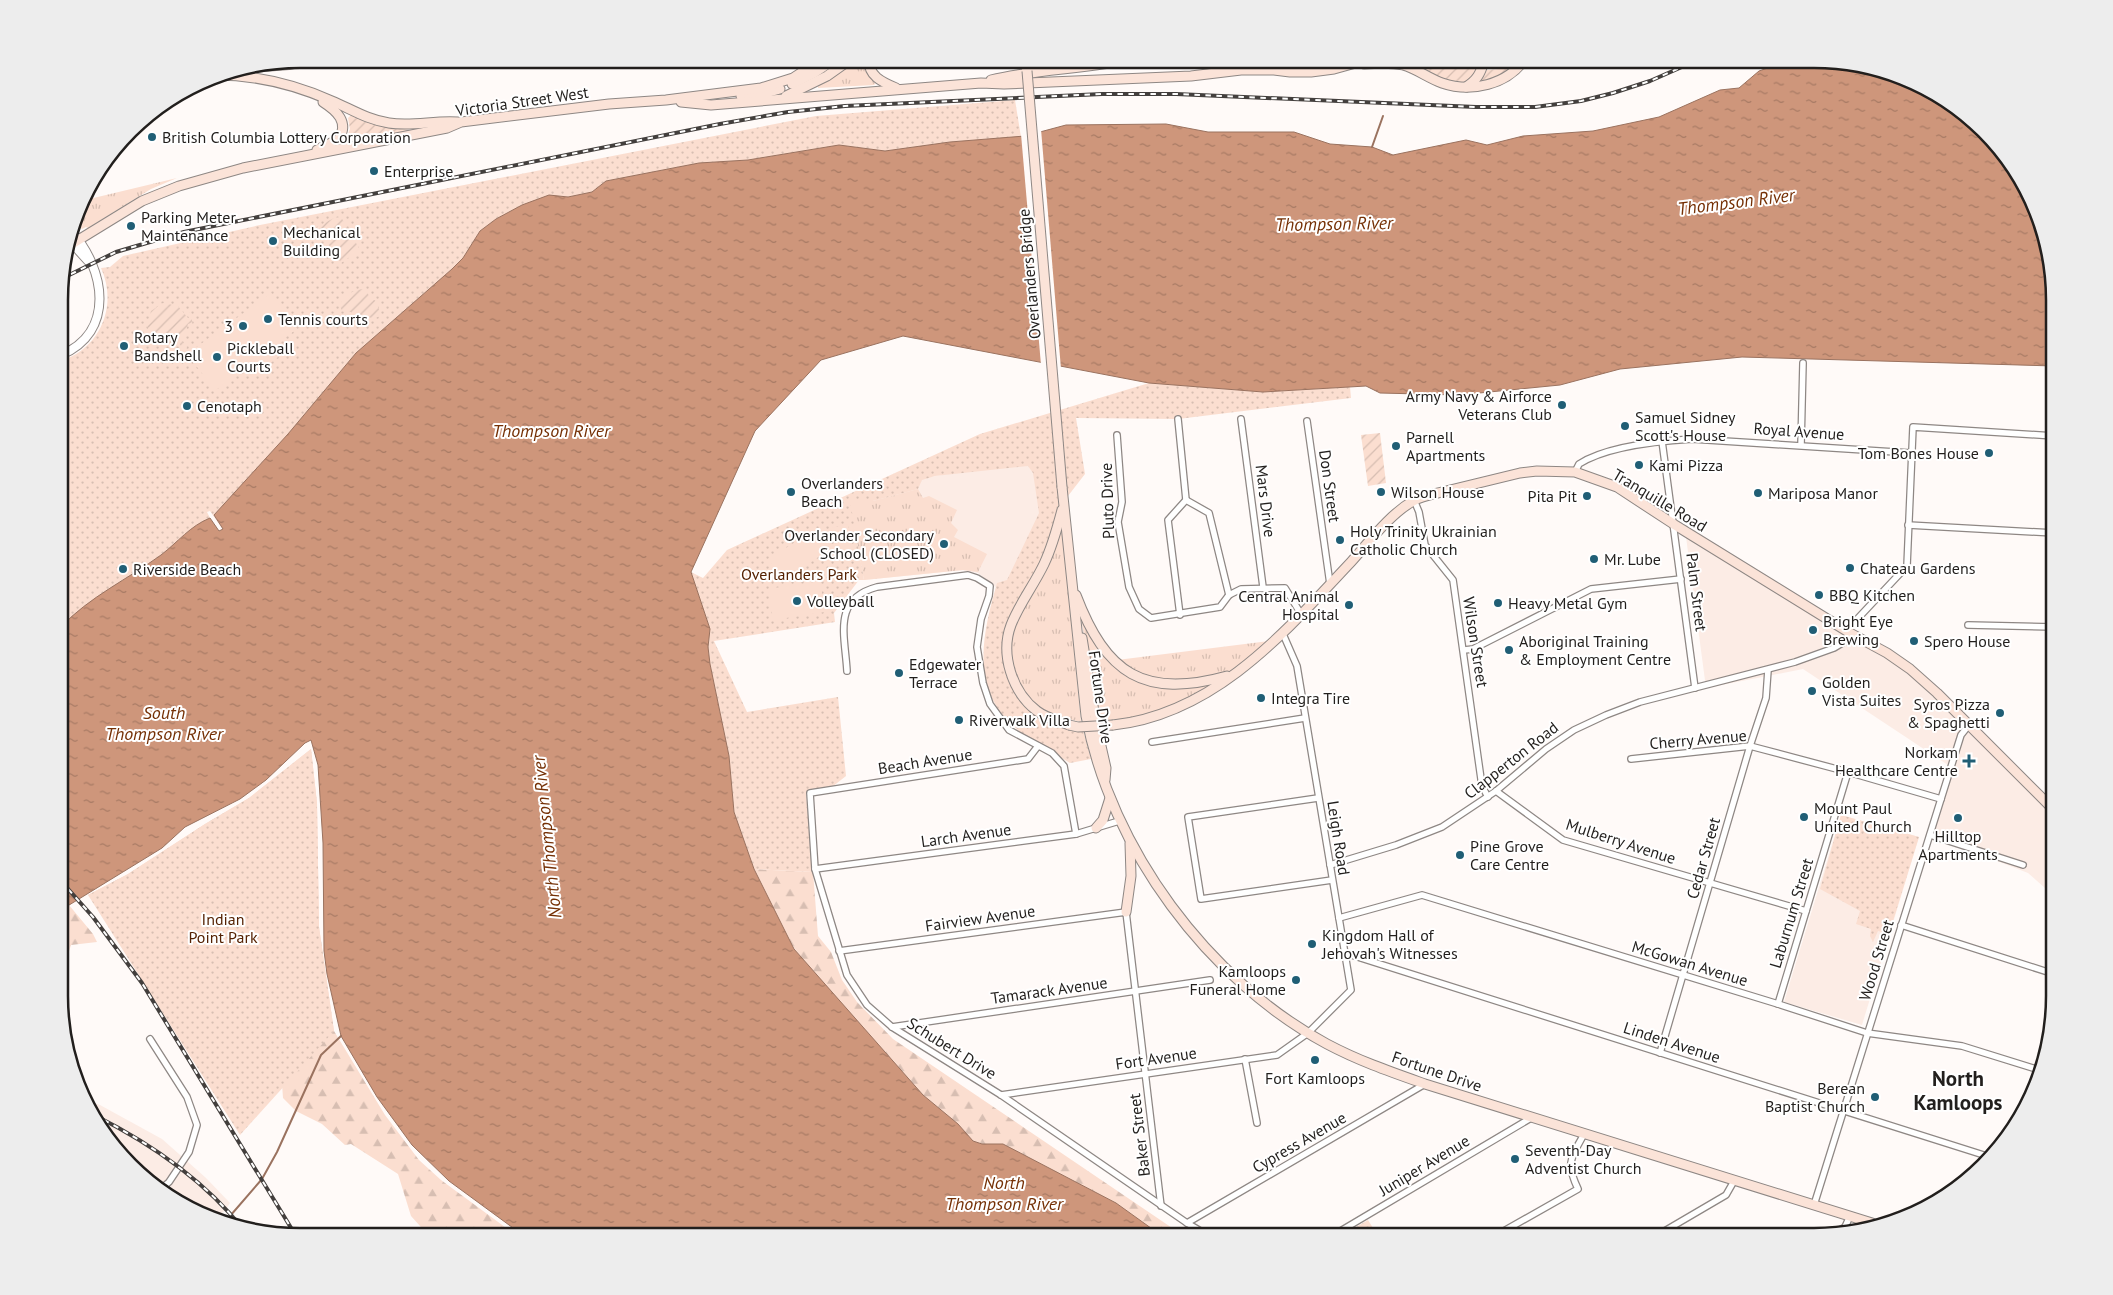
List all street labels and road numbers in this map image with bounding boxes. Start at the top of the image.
street label: Victoria Street West [453,82,590,120]
street label: Overlanders Bridge [1013,208,1045,340]
street label: Royal Avenue [1753,418,1845,444]
street label: Don Street [1315,448,1345,524]
street label: Pluto Drive [1096,463,1118,539]
street label: Mars Drive [1252,464,1280,538]
street label: Tranquille Road [1609,464,1711,536]
street label: Palm Street [1682,552,1712,633]
street label: Wilson Street [1459,595,1493,689]
street label: Fortune Drive [1085,649,1117,745]
street label: Clapperton Road [1460,717,1562,803]
street label: Cherry Avenue [1649,725,1747,753]
street label: Beach Avenue [876,744,974,778]
street label: Leigh Road [1323,799,1355,877]
street label: Mulberry Avenue [1564,814,1678,868]
street label: Cedar Street [1682,814,1724,901]
street label: Larch Avenue [920,819,1012,851]
street label: Laburnum Street [1765,855,1817,970]
street label: Fairview Avenue [924,900,1036,936]
street label: Wood Street [1854,917,1898,1003]
street label: McGowan Avenue [1630,936,1750,990]
street label: Tamarack Avenue [989,972,1109,1008]
street label: Schubert Drive [904,1013,1000,1083]
street label: Linden Avenue [1621,1017,1723,1067]
street label: Fort Avenue [1114,1042,1198,1074]
street label: Fortune Drive [1389,1046,1485,1096]
street label: Baker Street [1124,1092,1154,1178]
street label: Cypress Avenue [1248,1107,1350,1177]
street label: Juniper Avenue [1374,1130,1473,1200]

